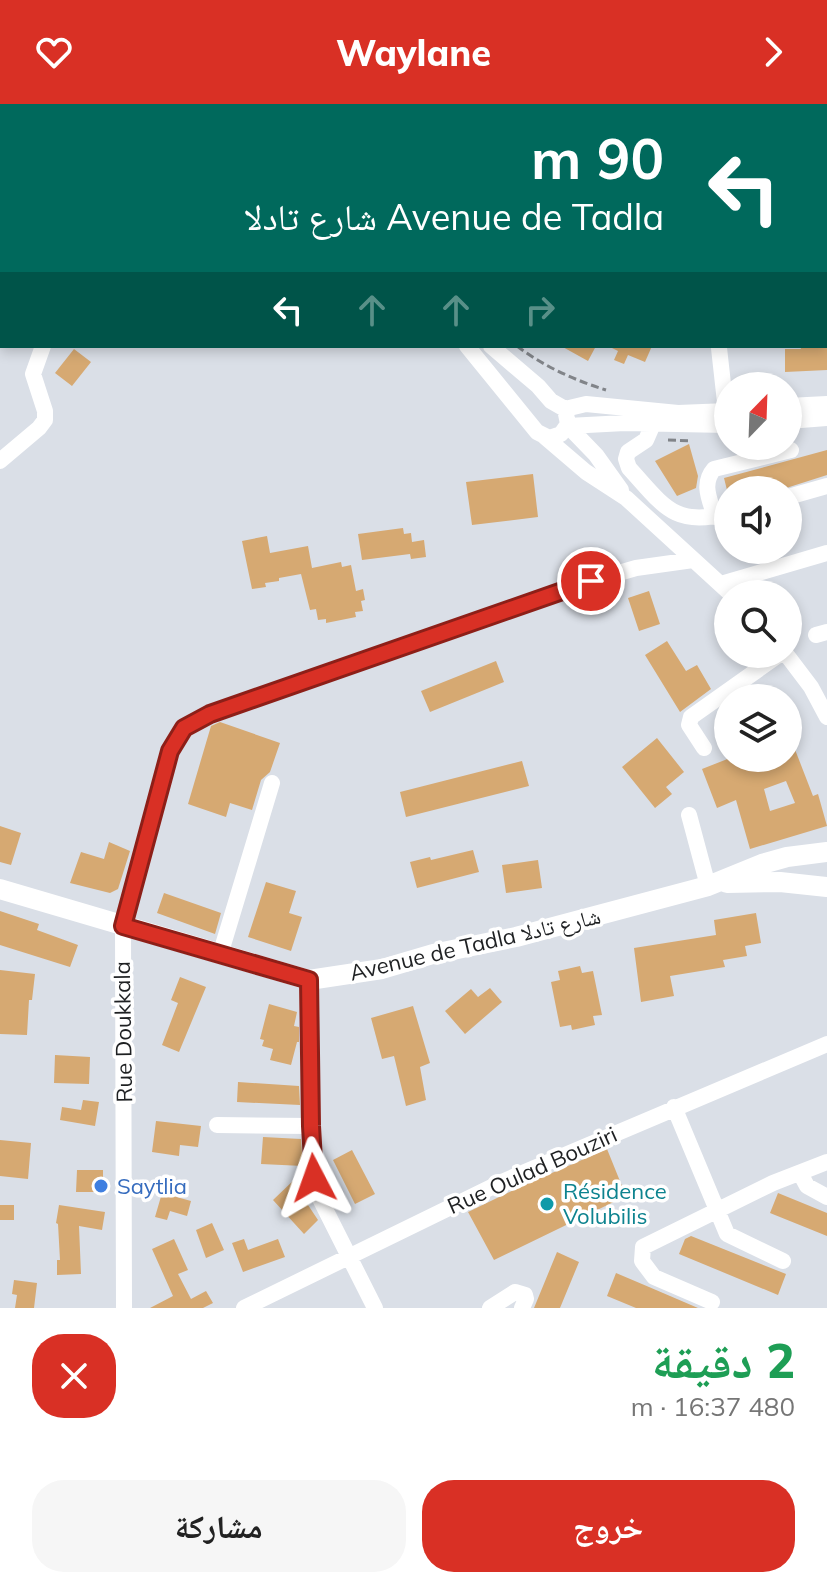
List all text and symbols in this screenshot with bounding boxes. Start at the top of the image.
icon: heart [32,30,76,74]
text: Waylane [336,30,491,75]
icon: forward [751,30,795,74]
text: 90 m [531,123,664,193]
icon: left [692,136,796,240]
text: Avenue de Tadla شارع تادلا [244,194,664,239]
icon: left [266,288,310,332]
icon: ahead [350,288,394,332]
icon: ahead [434,288,478,332]
icon: right [518,288,562,332]
north arrow [714,372,802,460]
map controls [714,372,802,772]
button: sound [714,476,802,564]
pin [557,547,625,615]
icon: arrive [569,559,613,603]
button: search [714,580,802,668]
button: layers [714,684,802,772]
street label: Avenue de Tadla شارع تادلا [347,901,603,987]
street label: Rue Doukkala [108,961,138,1103]
street label: Rue Oulad Bouziri [443,1120,621,1220]
position arrow [272,1136,356,1220]
place label: Saytlia [117,1172,187,1200]
marker: Saytlia [92,1177,110,1195]
place label: Résidence Volubilis [563,1177,667,1230]
marker: Résidence Volubilis [538,1195,556,1213]
text: 2 دقيقة [652,1330,795,1390]
button: close [32,1334,116,1418]
text: 480 m · 16:37 [631,1390,795,1423]
button: مشاركة [32,1480,406,1572]
button: خروج [422,1480,795,1572]

